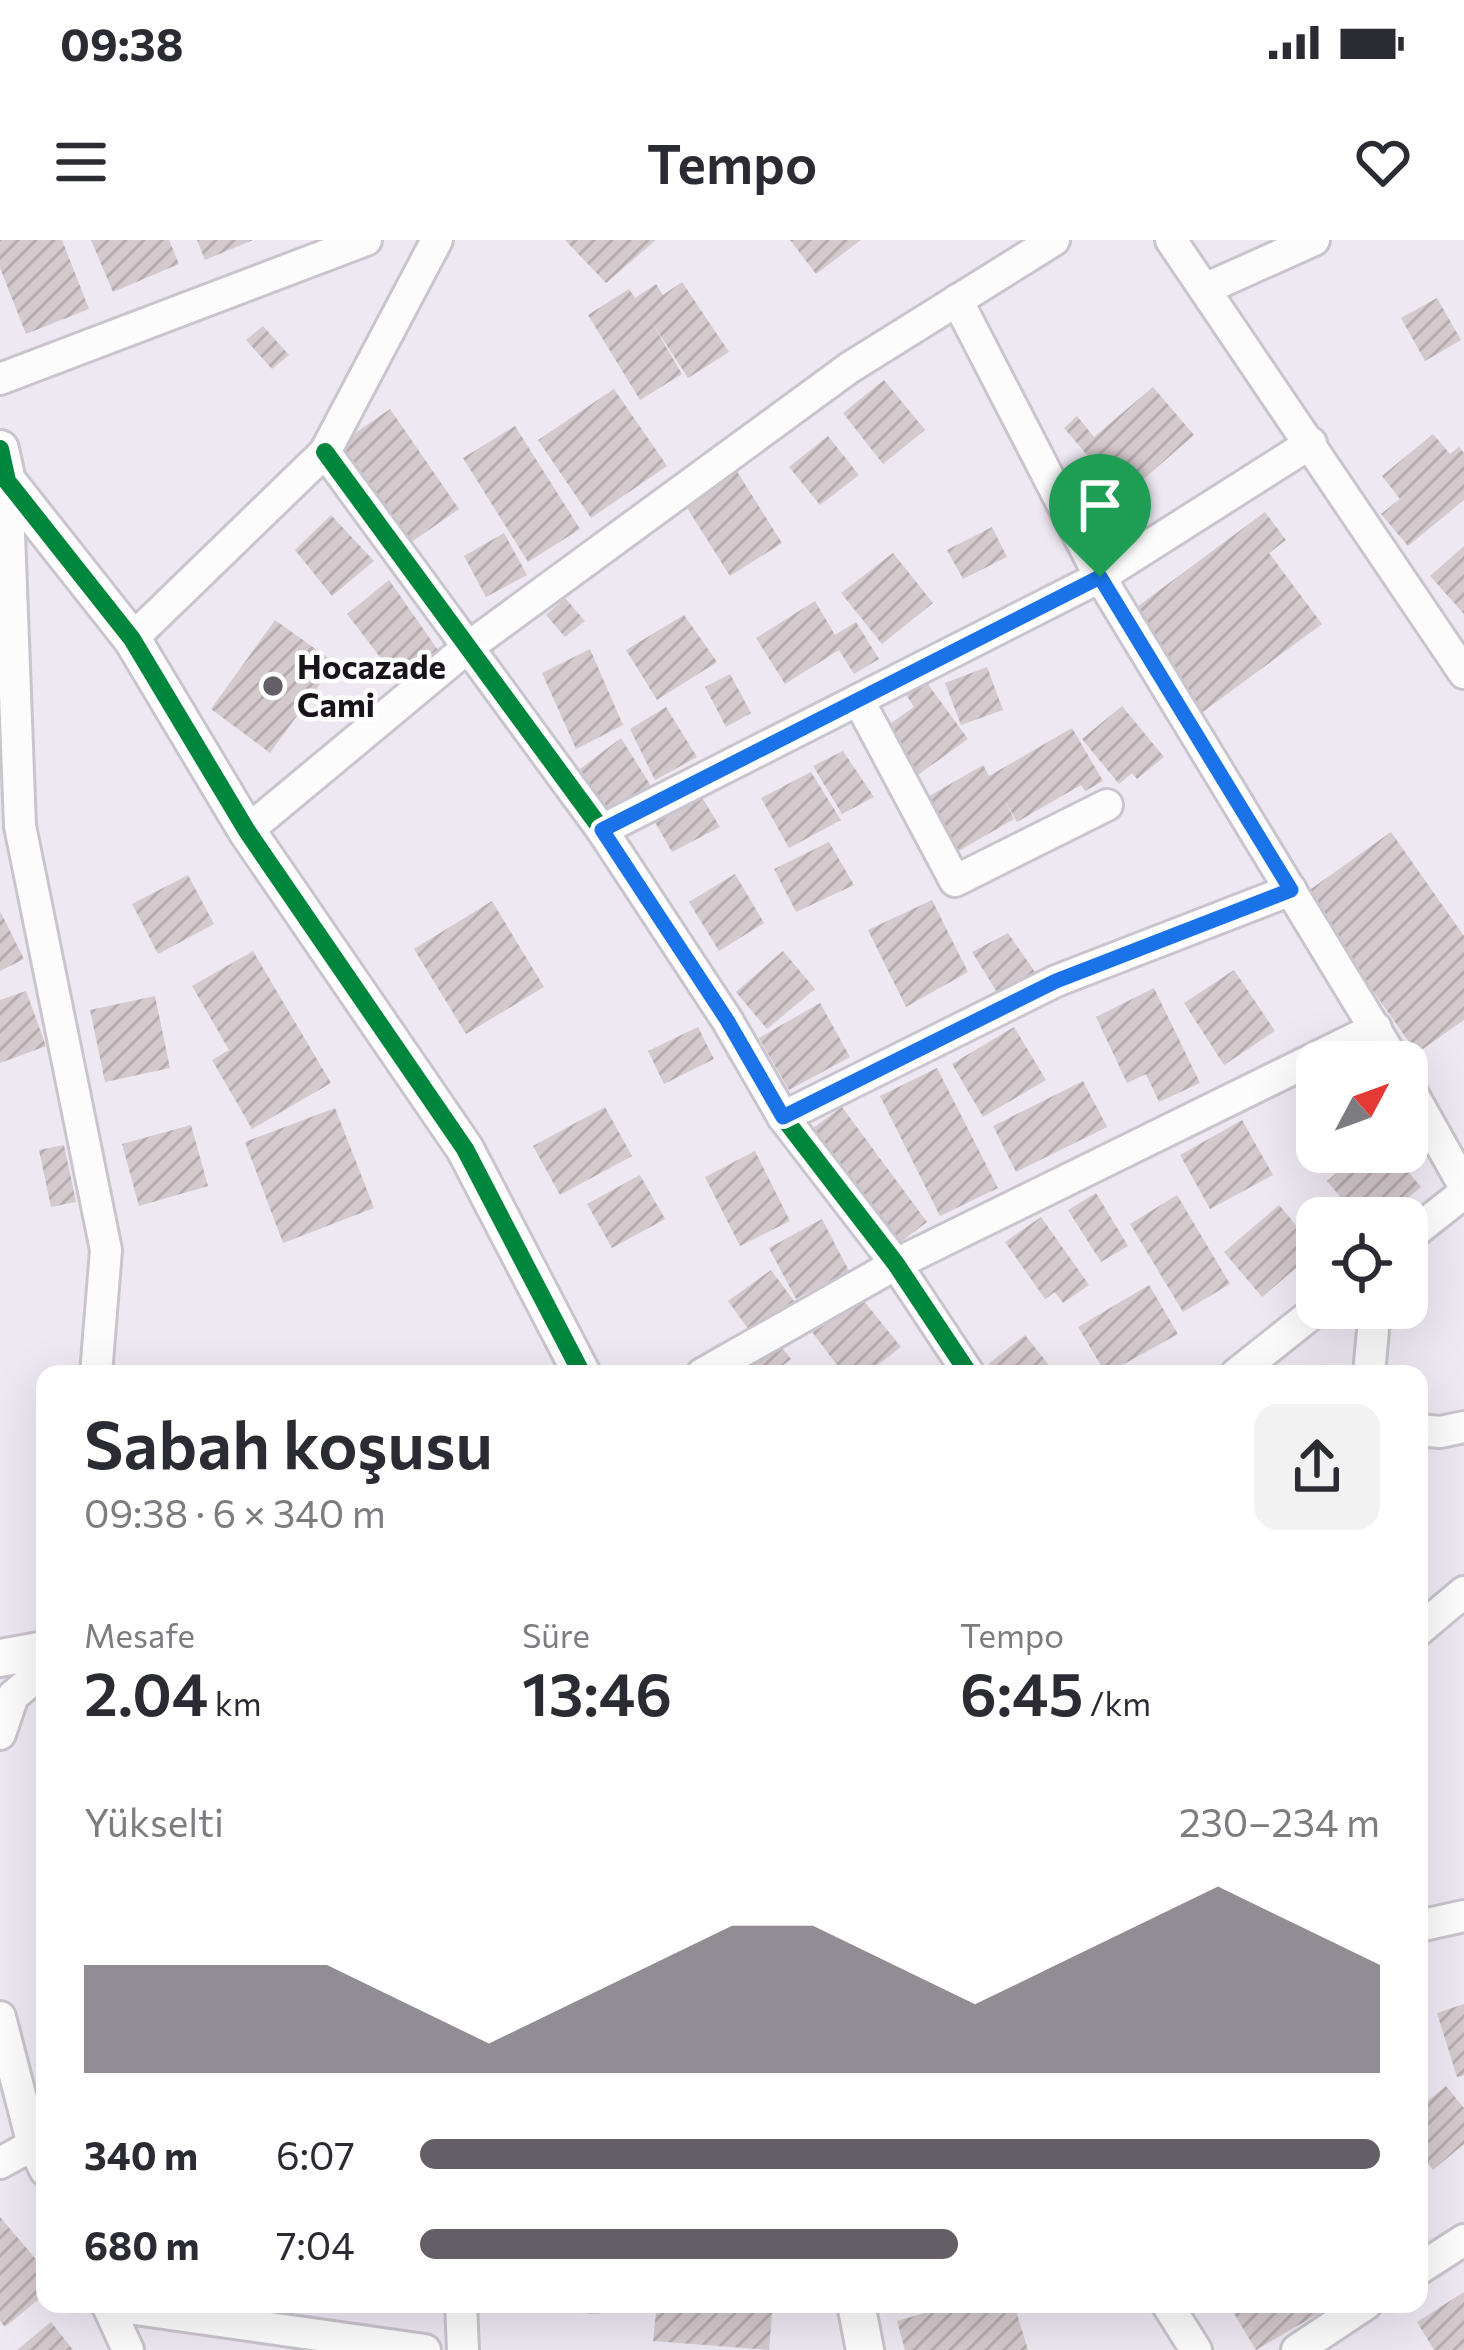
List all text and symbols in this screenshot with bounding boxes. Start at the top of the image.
text: 09:38 [60,15,184,70]
icon: menu [48,129,114,195]
text: Tempo [647,129,817,195]
icon: heart [1350,129,1416,195]
pin [1049,454,1151,577]
icon: arrive [1067,472,1133,538]
place label: Hocazade Cami [297,645,446,724]
marker: Hocazade Cami [260,673,286,699]
north arrow [1296,1041,1428,1173]
map controls [1296,1041,1428,1329]
button: locate [1296,1197,1428,1329]
text: Sabah koşusu [84,1402,493,1483]
button: share [1254,1404,1380,1530]
text: 09:38 · 6 × 340 m [84,1488,386,1536]
text: Mesafe [84,1614,195,1655]
text: Süre [522,1614,590,1655]
text: Tempo [960,1614,1064,1655]
text: 2.04 [84,1655,208,1728]
text: 13:46 [522,1655,672,1728]
text: 6:45 [960,1655,1083,1728]
text: km [208,1682,261,1723]
text: /km [1083,1682,1151,1723]
text: Yükselti [84,1797,224,1845]
text: 230–234 m [1179,1797,1380,1845]
text: 340 m [84,2130,198,2178]
text: 6:07 [276,2130,355,2178]
text: 680 m [84,2220,200,2268]
text: 7:04 [276,2220,355,2268]

